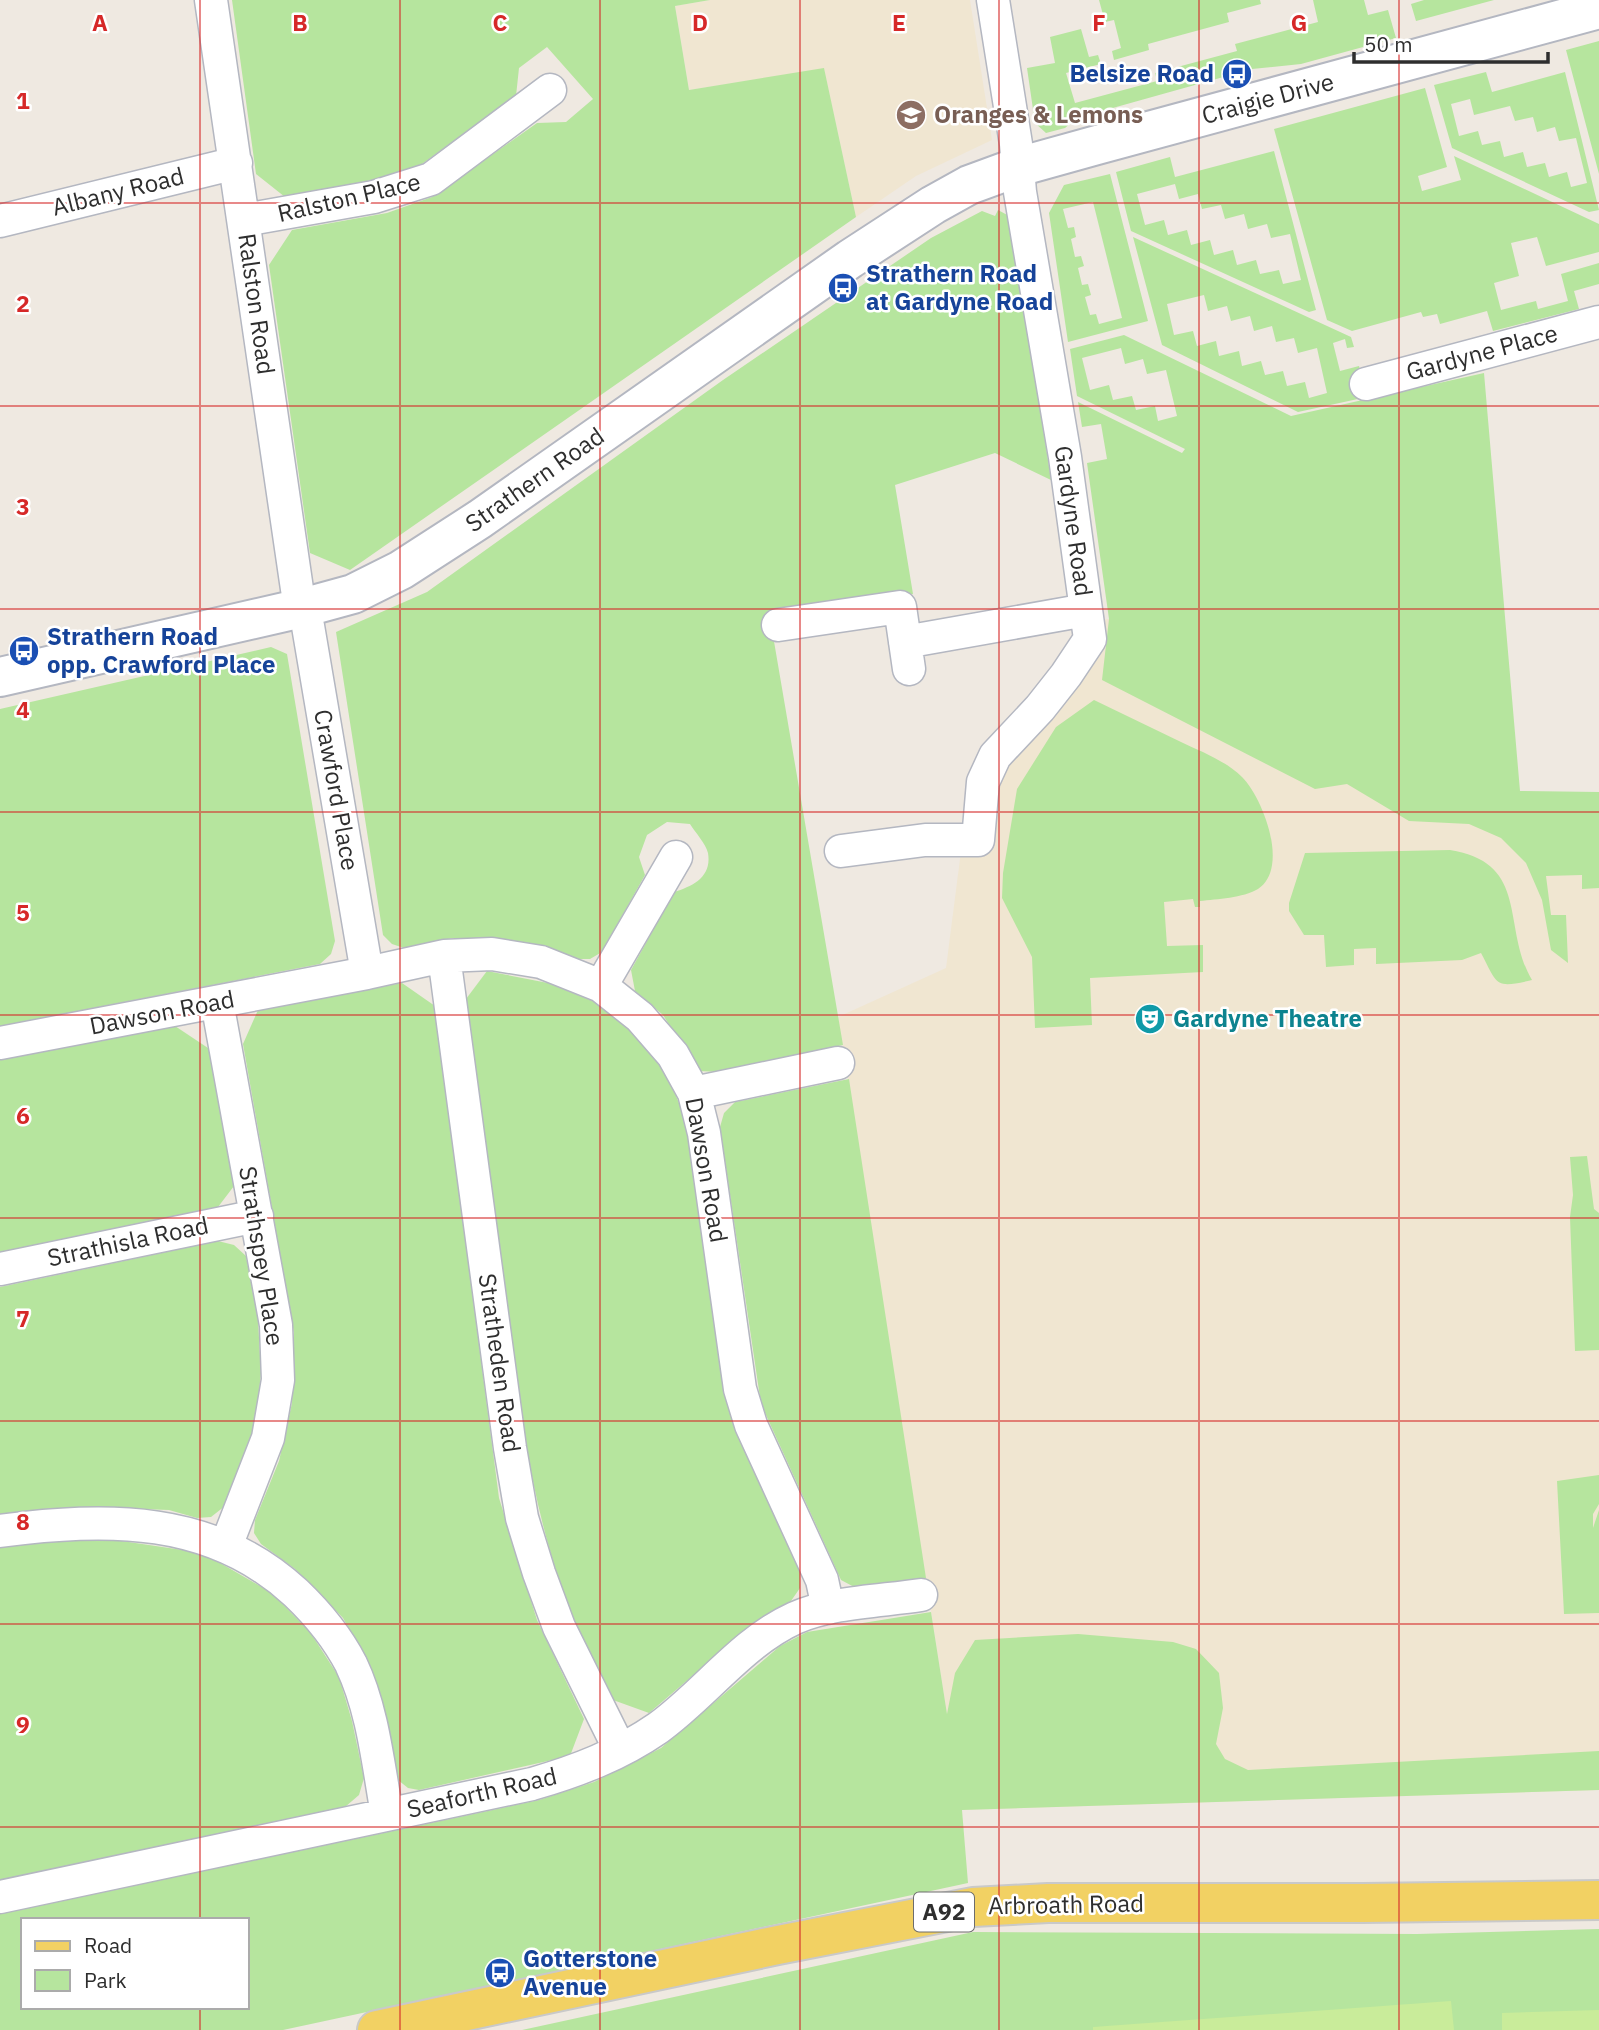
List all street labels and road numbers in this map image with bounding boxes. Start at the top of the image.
street label: Craigie Drive [1198,65,1337,131]
street label: Albany Road [48,159,187,223]
street label: Ralston Place [274,165,424,229]
street label: Ralston Road [231,231,283,377]
street label: Gardyne Place [1402,316,1561,388]
street label: Strathern Road [459,419,610,539]
street label: Gardyne Road [1048,444,1100,598]
street label: Crawford Place [307,707,367,873]
street label: Dawson Road [87,982,237,1042]
street label: Dawson Road [678,1095,735,1245]
street label: Strathspey Place [232,1164,292,1348]
street label: Strathisla Road [44,1208,211,1274]
street label: Stratheden Road [472,1271,528,1455]
street label: Seaforth Road [404,1759,560,1825]
street label: Arbroath Road [988,1887,1144,1921]
road number: A92 [914,1893,974,1932]

